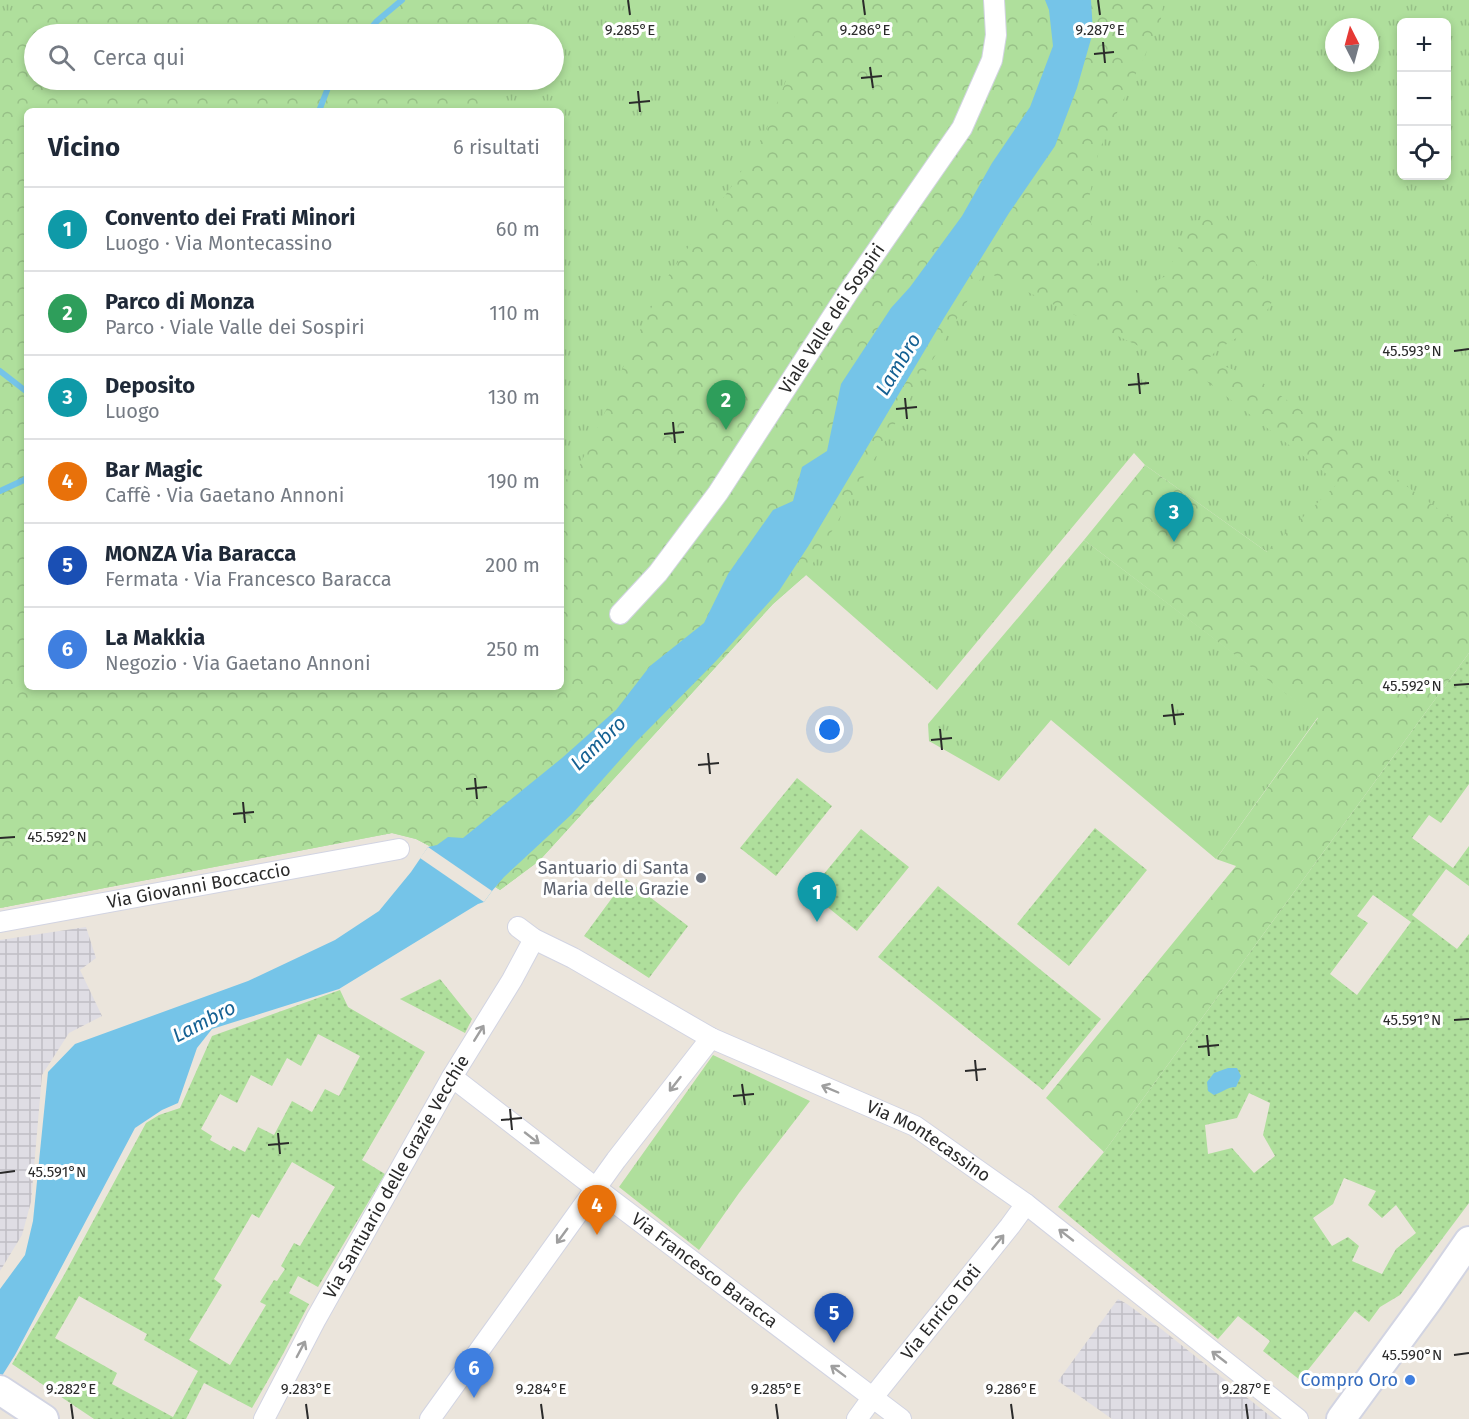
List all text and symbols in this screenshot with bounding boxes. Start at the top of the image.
north arrow [1325,18,1379,72]
map controls [1397,18,1451,180]
button: + [1397,18,1451,72]
text: 9.285°E [605,21,655,39]
text: 9.286°E [840,21,890,39]
text: 9.287°E [1075,21,1125,39]
search box [24,24,564,90]
icon: search [45,41,78,74]
text: Cerca qui [93,44,185,71]
button: − [1397,72,1451,126]
button: locate [1397,126,1451,180]
text: Vicino [48,132,120,163]
text: 6 risultati [453,135,540,159]
text: Convento dei Frati Minori [105,204,356,231]
text: 1 [63,217,72,241]
text: 60 m [496,217,540,241]
text: Luogo · Via Montecassino [105,231,332,255]
street label: Viale Valle dei Sospiri [774,239,889,398]
text: Parco di Monza [105,288,255,315]
text: 2 [62,301,73,325]
text: 110 m [489,301,540,325]
text: Parco · Viale Valle dei Sospiri [105,315,365,339]
water label: Lambro [870,329,926,399]
text: 45.593°N [1382,342,1442,360]
text: Deposito [105,372,195,399]
pin: 2 [706,380,746,430]
text: 3 [62,385,73,409]
text: 130 m [488,385,540,409]
text: Luogo [105,399,160,423]
text: Bar Magic [105,456,203,483]
text: 4 [62,469,73,493]
text: 190 m [487,469,540,493]
text: Caffè · Via Gaetano Annoni [105,483,344,507]
pin: 3 [1154,492,1194,542]
text: MONZA Via Baracca [105,540,296,567]
text: 5 [62,553,73,577]
text: 200 m [485,553,540,577]
text: Fermata · Via Francesco Baracca [105,567,392,591]
text: La Makkia [105,624,205,651]
text: 6 [62,637,73,661]
text: 250 m [486,637,540,661]
text: Negozio · Via Gaetano Annoni [105,651,371,675]
text: 45.592°N [1382,677,1442,695]
water label: Lambro [565,711,631,775]
your location [815,715,844,744]
text: 45.592°N [27,828,87,846]
place label: Santuario di Santa Maria delle Grazie [538,857,689,900]
street label: Via Giovanni Boccaccio [105,858,292,913]
marker: Santuario di Santa Maria delle Grazie [694,871,708,885]
pin: 1 [798,872,836,922]
water label: Lambro [168,995,240,1047]
text: 45.591°N [1383,1011,1441,1029]
one-way arrow [474,1025,486,1042]
street label: Via Santuario delle Grazie Vecchie [319,1051,474,1302]
one-way arrow [669,1076,682,1092]
one-way arrow [821,1083,839,1094]
street label: Via Montecassino [863,1095,995,1187]
one-way arrow [524,1131,540,1144]
text: 45.591°N [28,1163,86,1181]
pin: 4 [578,1186,616,1235]
street label: Via Francesco Baracca [627,1208,782,1333]
one-way arrow [556,1228,569,1244]
one-way arrow [1058,1229,1074,1242]
one-way arrow [991,1234,1004,1250]
street label: Via Enrico Toti [896,1260,986,1364]
pin: 5 [814,1294,854,1343]
one-way arrow [296,1340,307,1358]
text: 45.590°N [1382,1346,1442,1364]
pin: 6 [454,1348,494,1398]
one-way arrow [1211,1350,1227,1363]
one-way arrow [830,1365,846,1377]
place label: Compro Oro [1301,1369,1398,1391]
marker: Compro Oro [1403,1373,1417,1387]
text: 9.282°E [46,1380,96,1398]
text: 9.283°E [281,1380,331,1398]
text: 9.284°E [515,1380,567,1398]
text: 9.285°E [751,1380,801,1398]
text: 9.286°E [986,1380,1036,1398]
text: 9.287°E [1221,1380,1271,1398]

